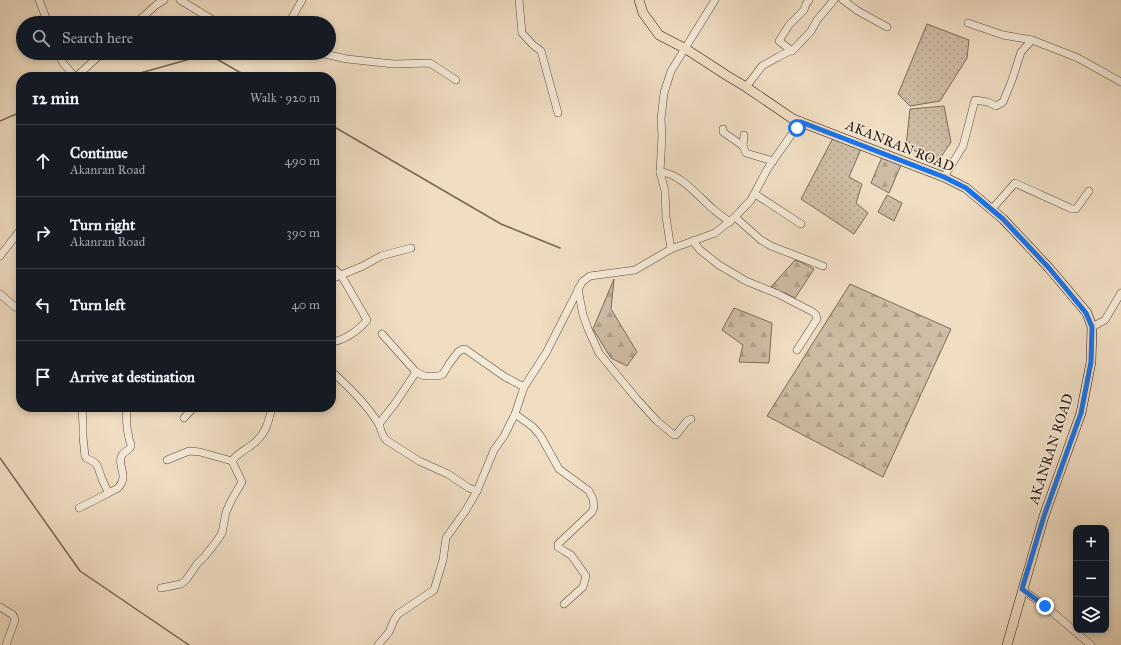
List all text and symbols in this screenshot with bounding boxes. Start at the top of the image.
search box [16,16,336,60]
icon: search [30,27,52,49]
text: Search here [62,29,133,47]
text: 12 min [32,88,79,109]
text: Walk · 920 m [250,90,320,106]
street label: AKANRAN ROAD [842,116,957,175]
route start [788,119,806,137]
text: Continue [70,144,128,162]
icon: ahead [32,150,54,172]
text: 490 m [284,153,320,169]
text: Akanran Road [70,162,145,178]
text: Turn right [70,216,135,234]
icon: right [32,222,54,244]
text: 390 m [287,225,320,241]
text: Akanran Road [70,234,145,250]
icon: left [32,294,54,316]
text: Turn left [70,296,126,314]
text: 40 m [291,297,320,313]
icon: arrive [32,366,54,388]
text: Arrive at destination [70,368,195,386]
street label: AKANRAN ROAD [1025,392,1077,507]
map controls [1073,525,1109,633]
button: + [1073,525,1109,561]
button: − [1073,561,1109,597]
route end [1036,597,1054,615]
button: layers [1073,597,1109,633]

